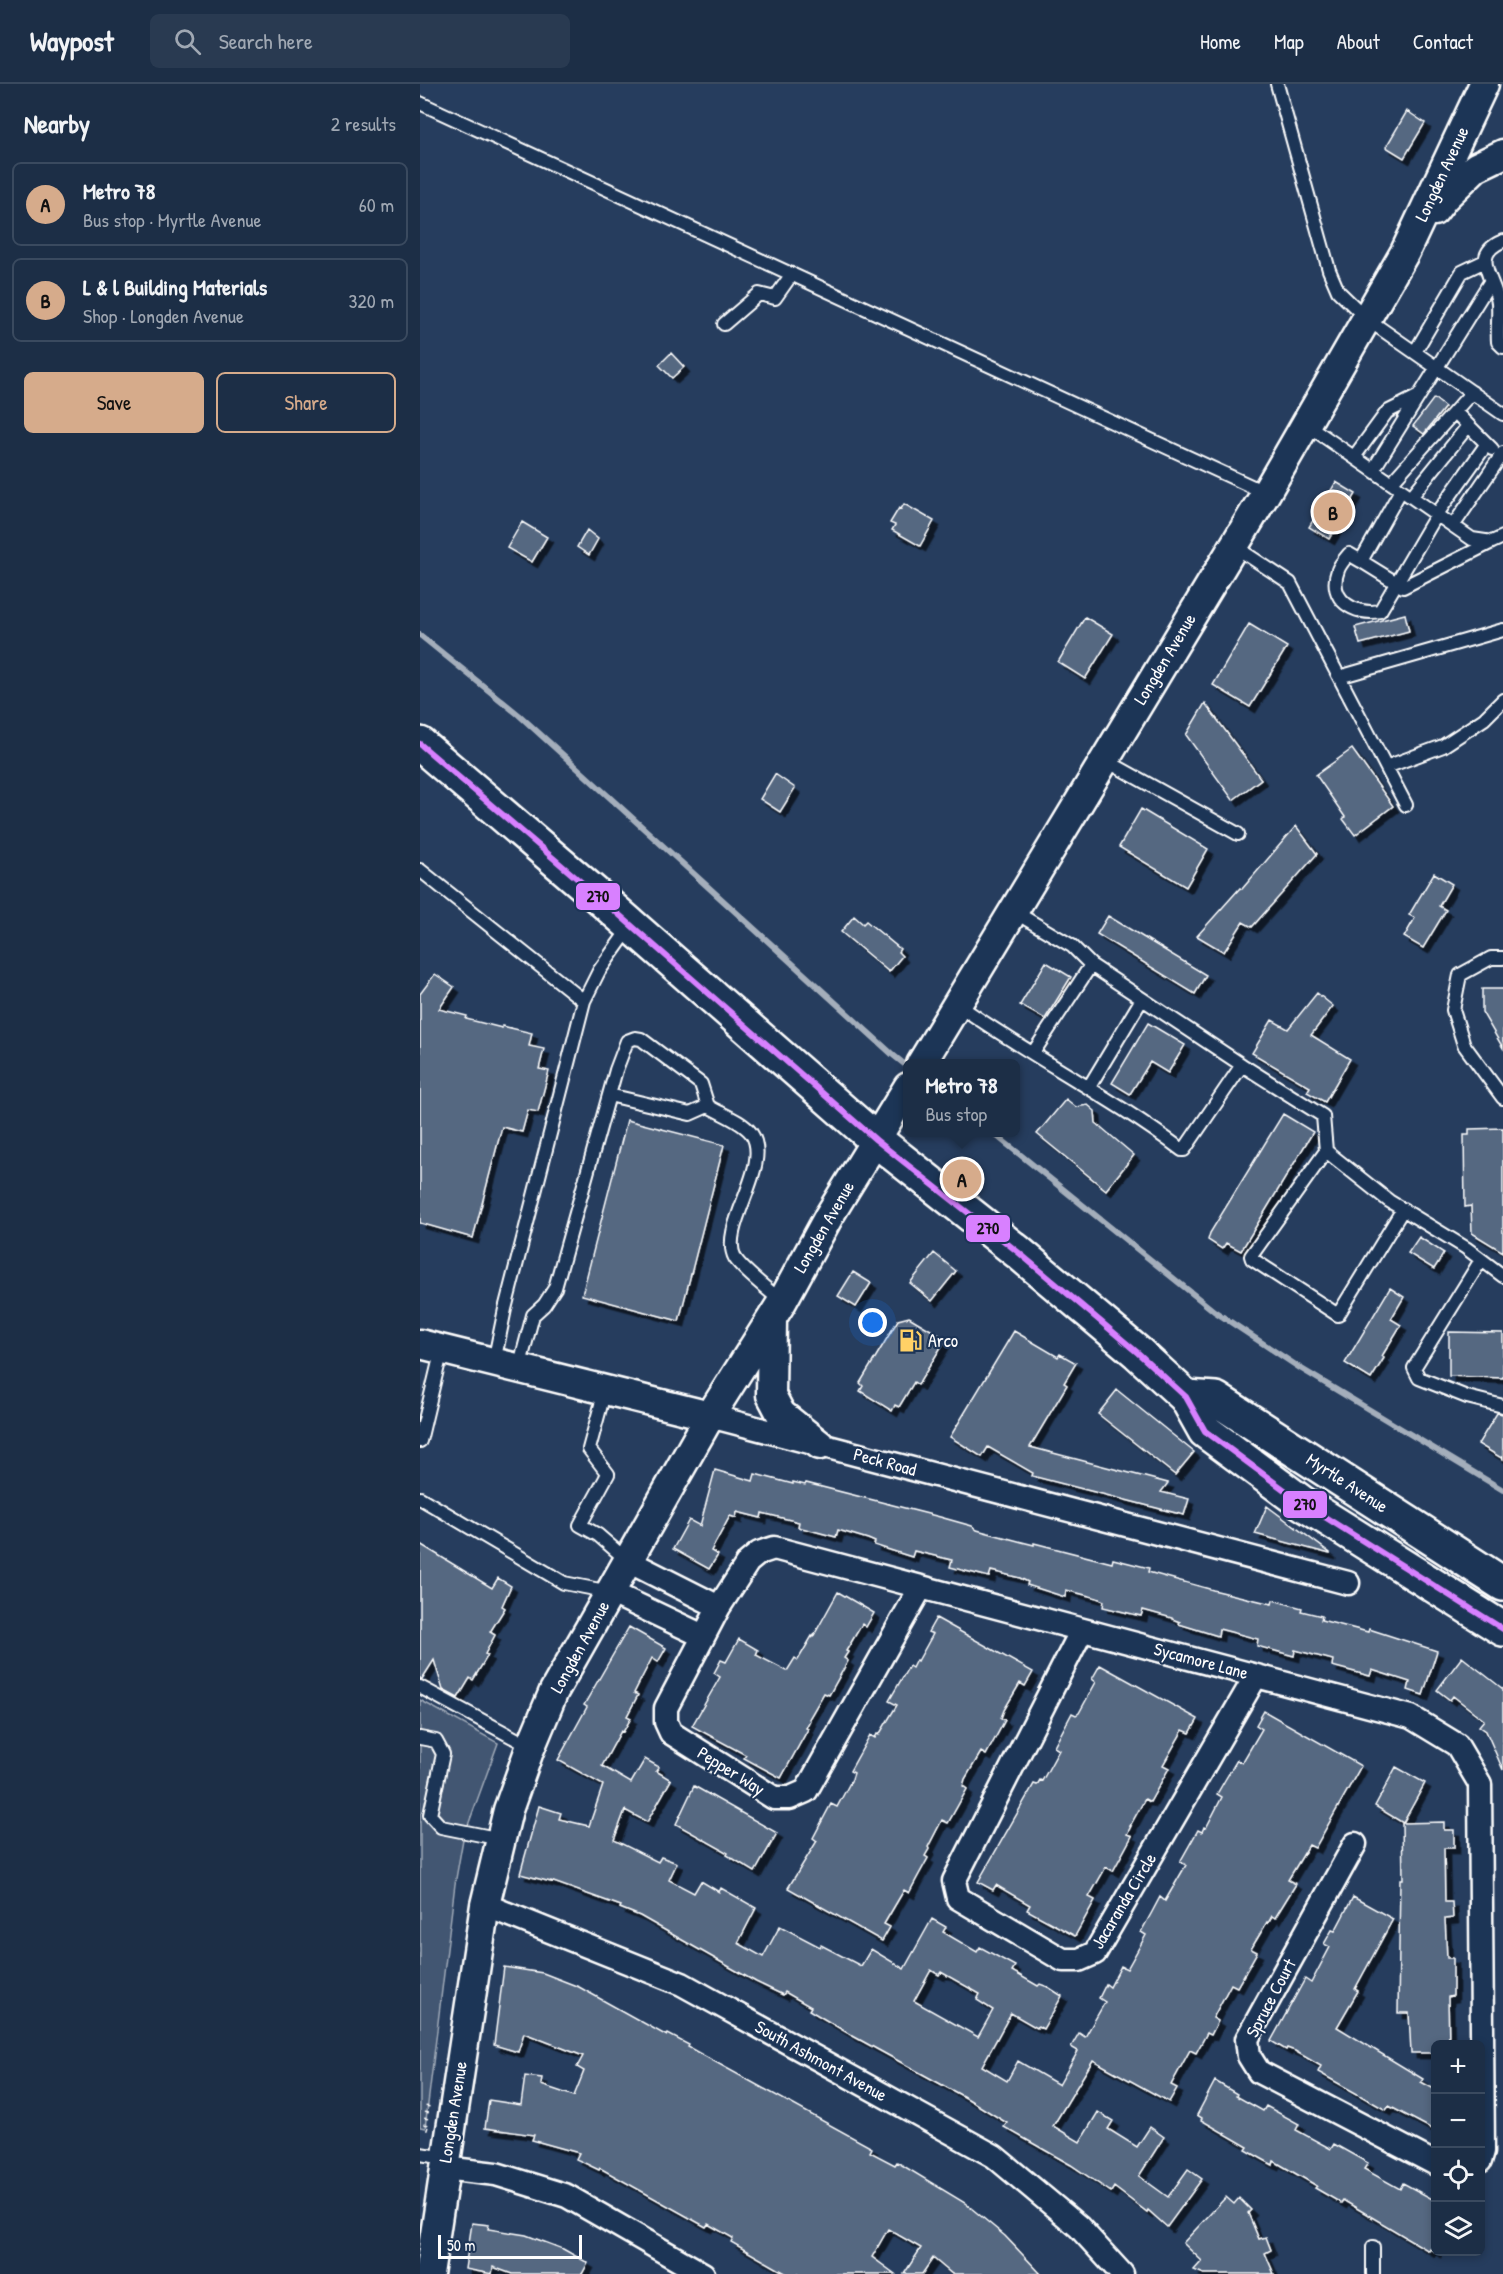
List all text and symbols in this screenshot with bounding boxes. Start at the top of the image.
search box [150,14,570,68]
text: Waypost [30,22,114,60]
icon: search [171,25,204,58]
text: Search here [219,26,313,56]
text: Home [1200,27,1241,56]
text: Map [1274,27,1304,56]
text: About [1337,27,1380,56]
text: Contact [1413,27,1473,56]
text: Nearby [24,106,90,141]
text: 2 results [331,110,396,137]
street label: Longden Avenue [1409,122,1474,225]
text: Metro 78 [83,176,155,206]
text: A [41,191,50,218]
text: 60 m [359,191,394,218]
text: Bus stop · Myrtle Avenue [83,206,261,233]
text: L & l Building Materials [83,272,267,302]
text: B [40,287,51,314]
text: 320 m [349,287,394,314]
text: Shop · Longden Avenue [83,302,244,329]
button: Save [24,372,204,433]
button: Share [216,372,396,433]
pin: B [1314,490,1352,534]
street label: Longden Avenue [1128,608,1202,709]
line badge: 270 [575,882,621,911]
text: 270 [587,885,609,907]
popup [903,1059,1020,1137]
text: Metro 78 [925,1070,998,1100]
text: Bus stop [925,1100,987,1127]
pin: A [942,1156,982,1202]
street label: Longden Avenue [787,1176,860,1277]
line badge: 270 [965,1214,1011,1243]
text: 270 [977,1217,999,1239]
your location [858,1308,887,1337]
fuel station icon: Arco [897,1328,923,1354]
place label: Arco [928,1328,958,1353]
street label: Peck Road [851,1441,919,1482]
street label: Myrtle Avenue [1301,1447,1393,1518]
line badge: 270 [1282,1490,1328,1519]
text: 270 [1294,1493,1316,1515]
street label: Longden Avenue [544,1596,615,1698]
street label: Sycamore Lane [1151,1636,1251,1685]
street label: Pepper Way [693,1740,770,1801]
street label: Jacaranda Circle [1085,1848,1162,1953]
street label: Spruce Court [1239,1953,1302,2042]
street label: South Ashmont Avenue [751,2014,892,2107]
map controls [1431,2040,1485,2256]
button: + [1431,2040,1485,2094]
street label: Longden Avenue [432,2059,473,2164]
button: − [1431,2094,1485,2148]
button: locate [1431,2148,1485,2202]
button: layers [1431,2202,1485,2256]
scale bar [438,2232,582,2260]
text: 50 m [447,2234,476,2256]

